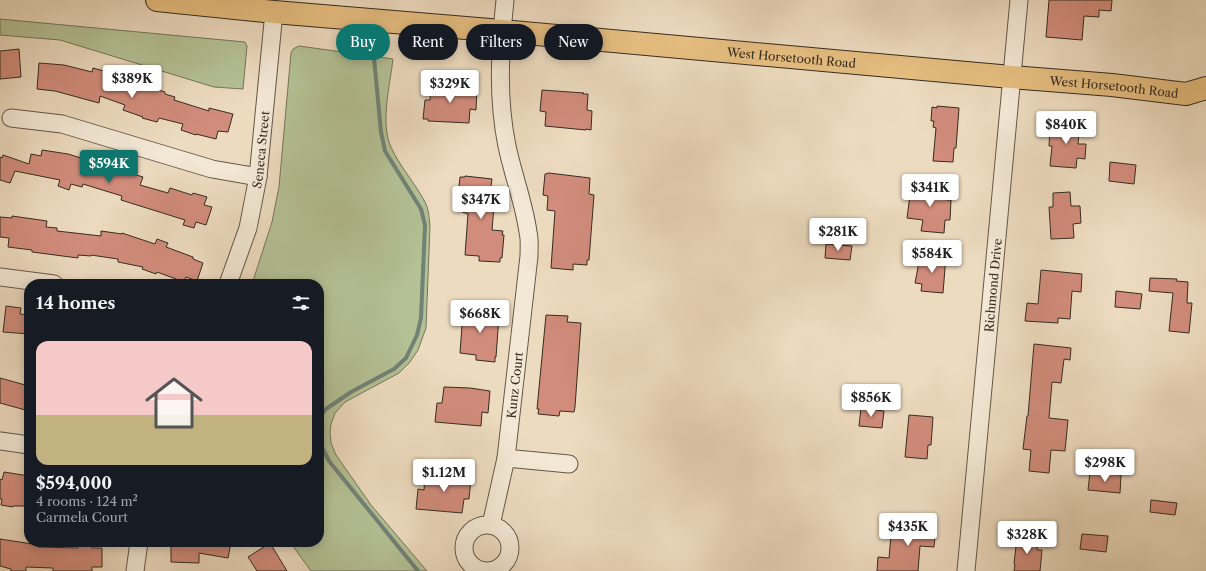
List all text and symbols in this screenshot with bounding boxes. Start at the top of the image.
chip: Buy [336,24,390,60]
chip: Rent [398,24,458,60]
chip: Filters [466,24,536,60]
chip: New [544,24,603,60]
street label: West Horsetooth Road [725,44,857,71]
pin: $389K [104,65,160,99]
text: $389K [112,70,152,86]
pin: $329K [422,70,478,104]
street label: West Horsetooth Road [1048,73,1180,101]
text: $329K [430,75,470,91]
street label: Seneca Street [248,109,272,190]
pin: $840K [1038,111,1094,145]
text: $840K [1045,116,1087,132]
pin: $594K [81,150,137,184]
text: $594K [89,155,129,171]
pin: $341K [902,174,958,208]
text: $341K [911,179,949,195]
pin: $347K [453,186,509,220]
text: $347K [461,191,501,207]
pin: $281K [810,218,866,252]
text: $281K [818,223,858,239]
street label: Richmond Drive [981,237,1004,333]
pin: $584K [904,240,960,274]
text: $584K [912,245,952,261]
icon: filters [290,292,312,314]
text: 14 homes [36,293,115,313]
pin: $668K [452,300,508,334]
text: $668K [459,305,501,321]
street label: Kunz Court [503,350,526,419]
icon: home [138,367,210,439]
pin: $856K [843,384,899,418]
text: $856K [851,389,891,405]
pin: $298K [1077,449,1133,483]
text: $298K [1084,454,1126,470]
pin: $1.12M [411,459,477,493]
text: $1.12M [422,464,466,480]
text: $594,000 [36,473,112,493]
text: 4 rooms · 124 m² [36,493,138,509]
text: Carmela Court [36,509,128,525]
pin: $435K [880,513,936,547]
text: $435K [888,518,928,534]
pin: $328K [999,521,1055,555]
text: $328K [1007,526,1047,542]

